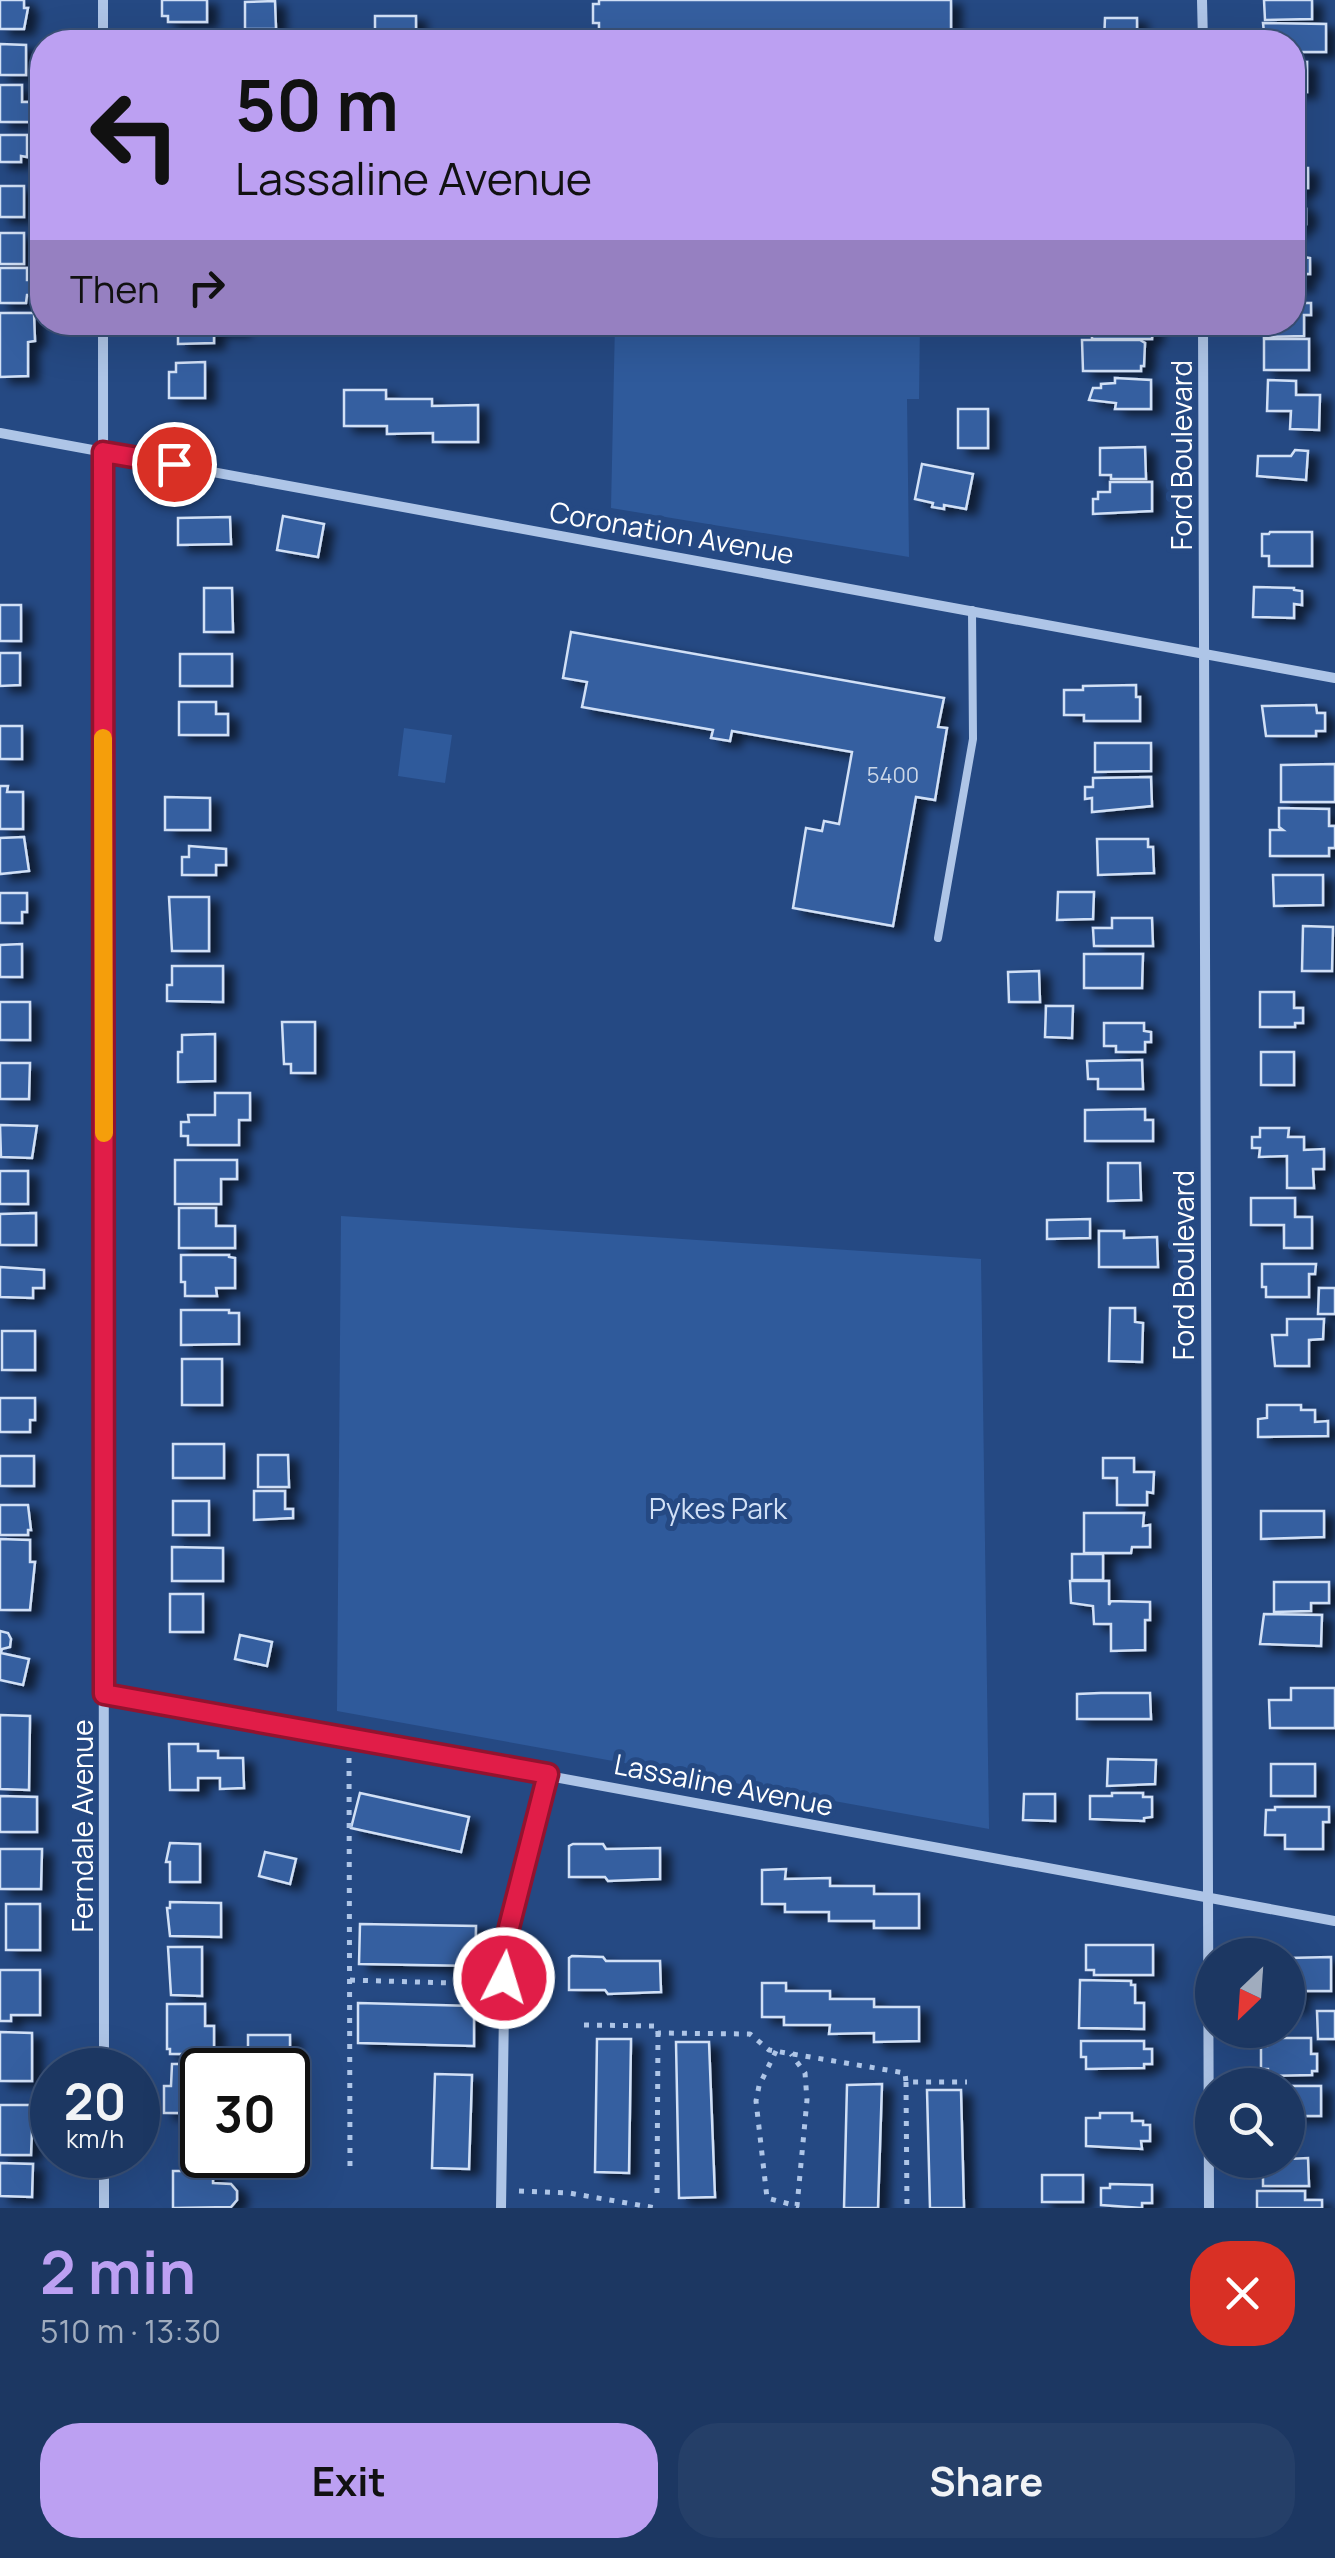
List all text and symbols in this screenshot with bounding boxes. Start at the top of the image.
text: 50 m [235,56,399,152]
icon: left [70,70,200,200]
text: Lassaline Avenue [235,147,592,209]
icon: right [179,260,234,315]
text: Then [70,262,159,314]
street label: Ford Boulevard [1162,360,1200,550]
pin [132,422,217,507]
icon: arrive [147,437,202,492]
street label: Coronation Avenue [547,492,797,572]
house number: 5400 [867,760,919,790]
street label: Ford Boulevard [1164,1170,1202,1360]
park label: Pykes Park [649,1489,788,1527]
street label: Ferndale Avenue [63,1719,101,1933]
street label: Lassaline Avenue [611,1744,837,1824]
position arrow [452,1926,556,2030]
north arrow [1195,1938,1305,2048]
map controls [1195,1938,1305,2178]
speed limit sign: 30 [180,2048,310,2178]
text: 20 [64,2067,126,2135]
button: search [1195,2068,1305,2178]
text: km/h [66,2121,124,2156]
text: 2 min [40,2230,196,2312]
button: close [1190,2241,1295,2346]
text: 510 m · 13:30 [40,2309,221,2353]
button: Exit [40,2423,658,2538]
button: Share [678,2423,1295,2538]

